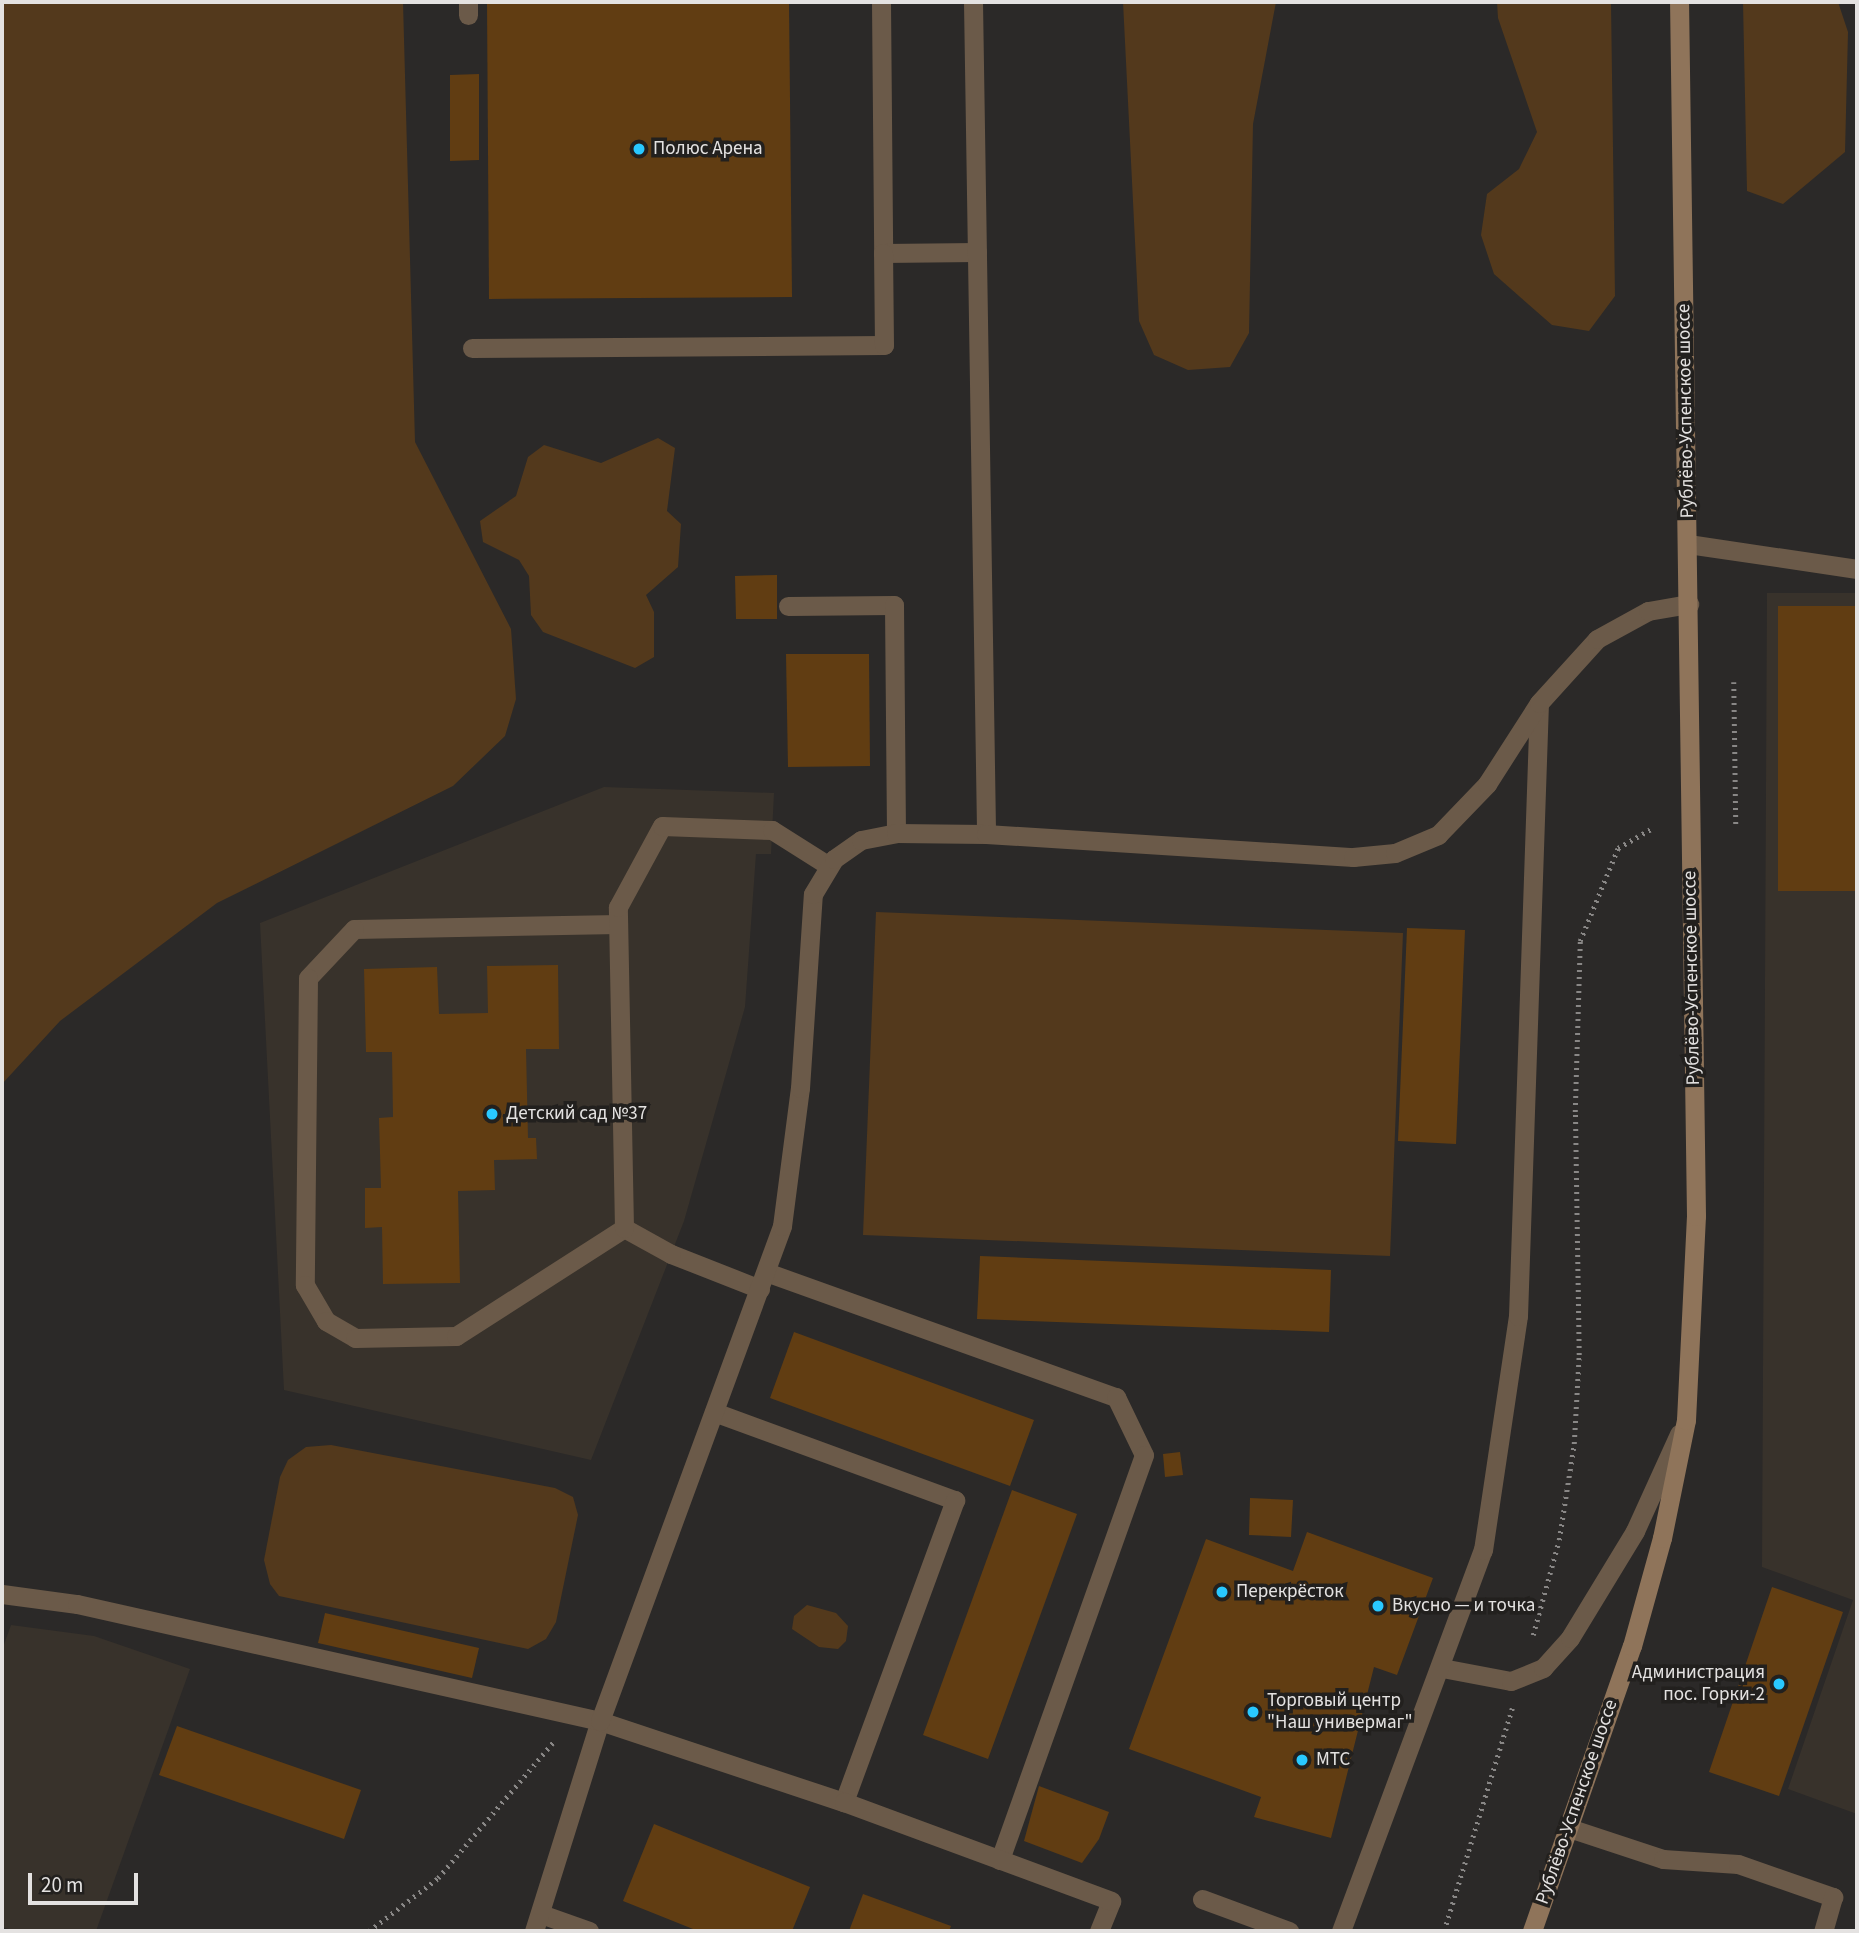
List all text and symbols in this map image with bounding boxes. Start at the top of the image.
place label: Полюс Арена [653,138,763,160]
marker: Полюс Арена [631,141,647,157]
street label: Рублёво-Успенское шоссе [1673,303,1699,519]
street label: Рублёво-Успенское шоссе [1679,870,1705,1086]
place label: Детский сад №37 [506,1103,647,1125]
marker: Детский сад №37 [484,1106,500,1122]
place label: Перекрёсток [1236,1581,1344,1603]
marker: Перекрёсток [1214,1584,1230,1600]
place label: Вкусно — и точка [1392,1595,1535,1617]
marker: Вкусно — и точка [1370,1598,1386,1614]
place label: Администрация пос. Горки-2 [1632,1662,1765,1706]
marker: Администрация пос. Горки-2 [1771,1676,1787,1692]
place label: Торговый центр "Наш универмаг" [1267,1690,1413,1734]
street label: Рублёво-Успенское шоссе [1531,1697,1623,1907]
marker: Торговый центр "Наш универмаг" [1245,1704,1261,1720]
place label: МТС [1316,1749,1350,1771]
marker: МТС [1294,1752,1310,1768]
scale bar [32,1860,142,1904]
text: 20 m [41,1870,83,1900]

